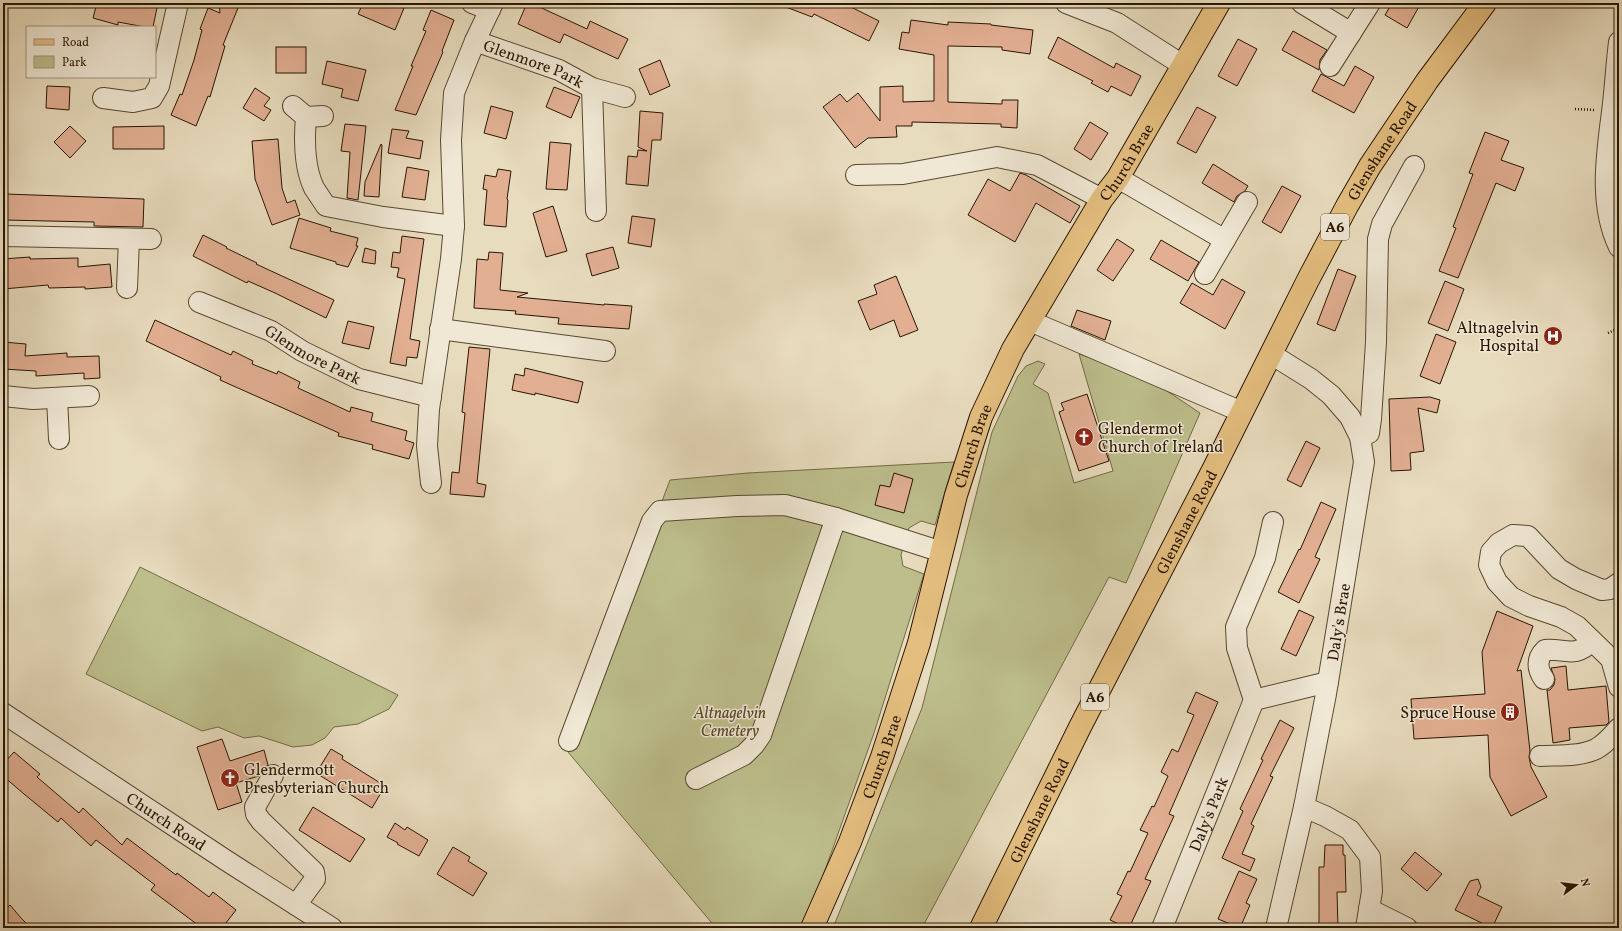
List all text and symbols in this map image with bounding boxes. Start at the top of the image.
legend [26,26,156,78]
text: Road [62,35,89,51]
street label: Glenmore Park [480,36,588,95]
text: Park [62,55,87,71]
street label: Glenshane Road [1343,97,1423,205]
street label: Church Brae [1095,120,1160,206]
road number: A6 [1321,214,1349,240]
place label: Altnagelvin Hospital [1456,318,1539,358]
street label: Glenmore Park [260,321,364,391]
hospital icon: Altnagelvin Hospital [1542,325,1564,347]
street label: Church Brae [950,401,999,491]
place label: Glendermot Church of Ireland [1098,419,1223,459]
church icon: Glendermot Church of Ireland [1073,426,1095,448]
street label: Glenshane Road [1152,467,1224,579]
street label: Daly's Brae [1323,582,1357,663]
road number: A6 [1081,684,1109,710]
building icon: Spruce House [1499,701,1521,723]
park label: Altnagelvin Cemetery [693,703,766,743]
place label: Spruce House [1400,703,1496,725]
street label: Church Brae [858,712,908,802]
street label: Glenshane Road [1006,755,1076,868]
place label: Glendermott Presbyterian Church [244,760,389,800]
church icon: Glendermott Presbyterian Church [219,767,241,789]
street label: Daly's Park [1185,774,1235,855]
street label: Church Road [121,788,210,857]
north arrow [1556,865,1596,905]
text: N [1576,877,1592,889]

